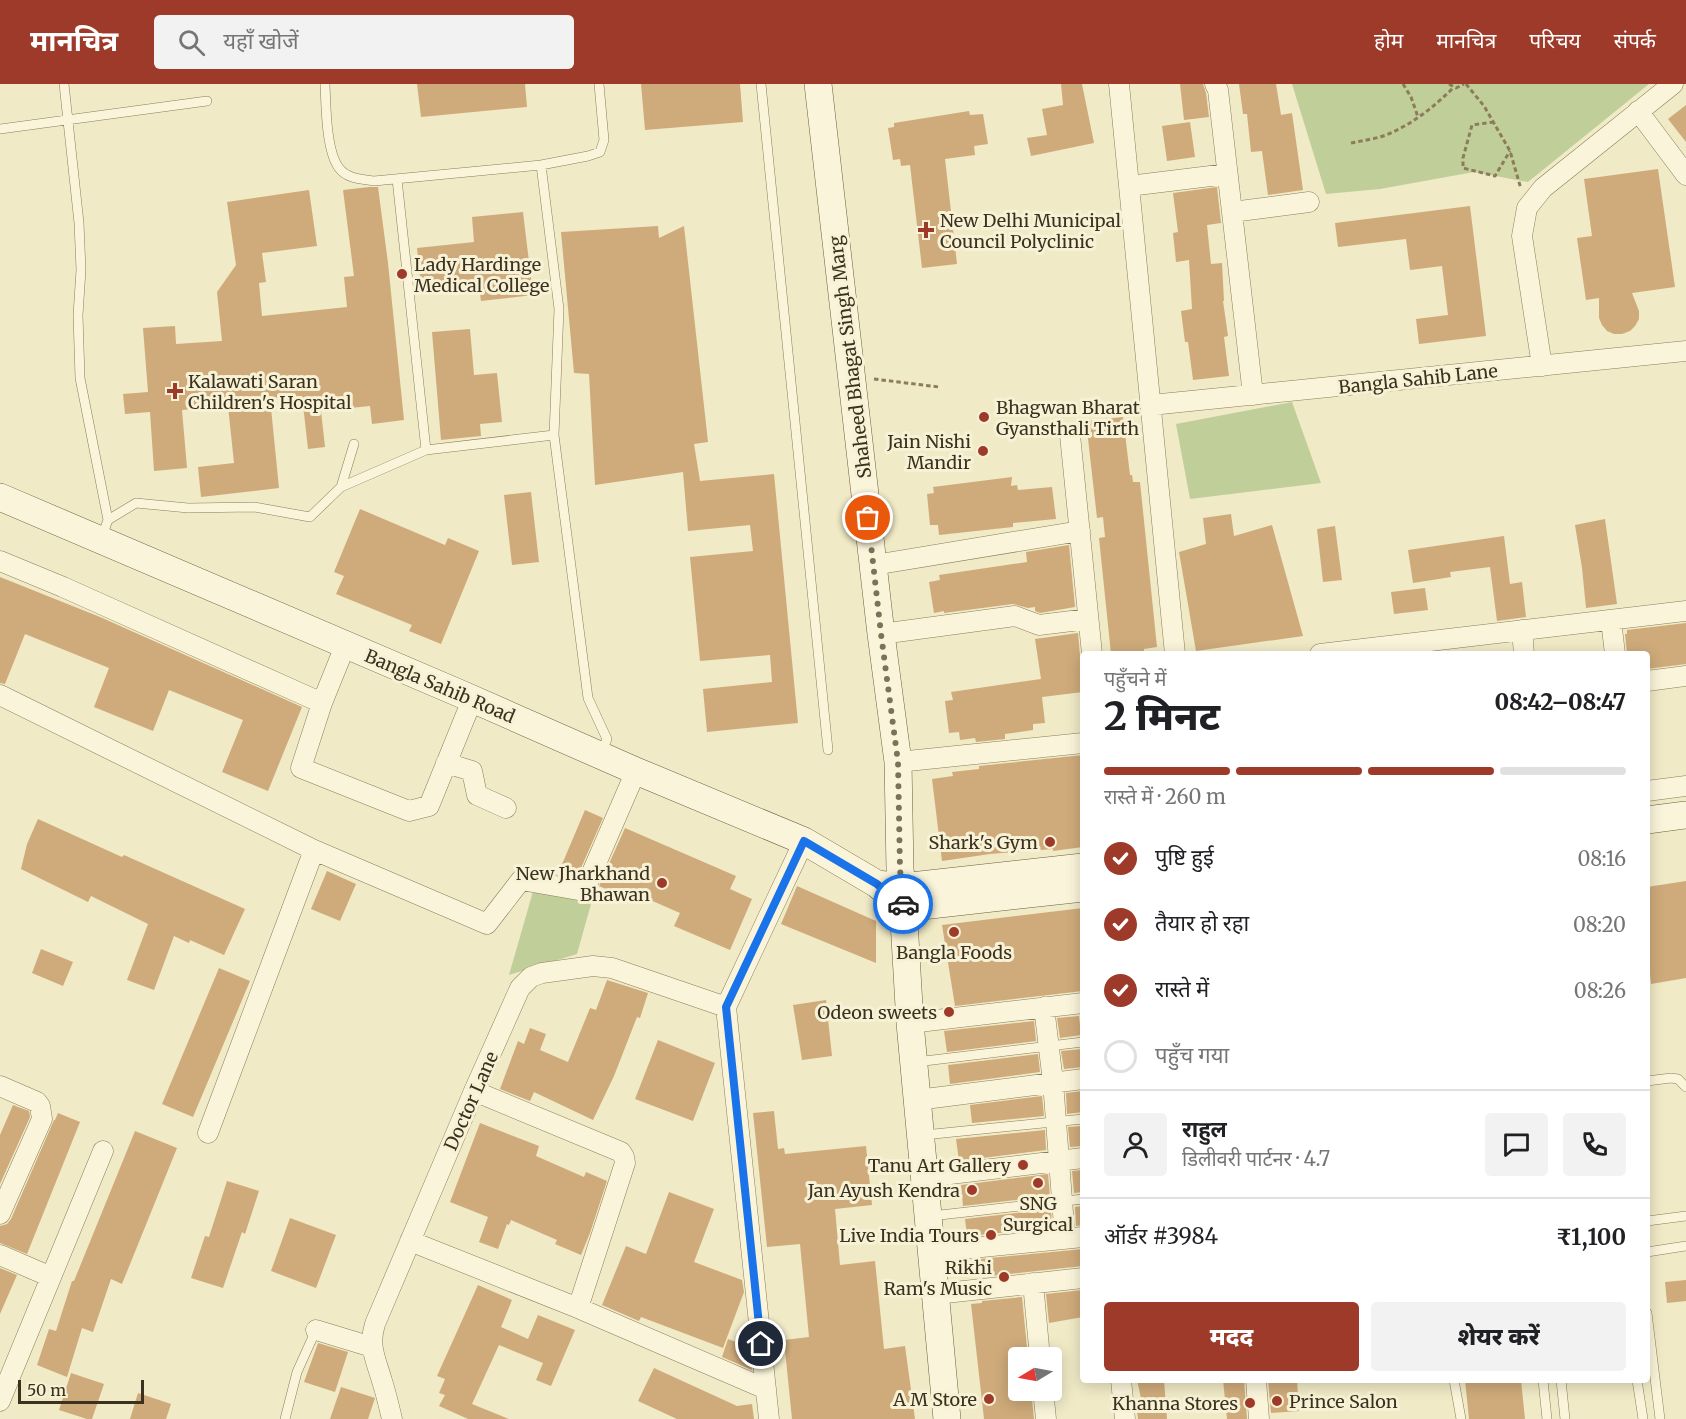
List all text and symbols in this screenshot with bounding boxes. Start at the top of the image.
search box [154,15,574,69]
text: मानचित्र [30,23,118,59]
icon: search [175,26,208,59]
text: यहाँ खोजें [223,27,299,55]
text: होम [1374,27,1403,54]
text: मानचित्र [1436,27,1496,54]
text: परिचय [1529,27,1581,54]
text: संपर्क [1614,27,1656,54]
place label: New Delhi Municipal Council Polyclinic [940,209,1122,253]
marker: New Delhi Municipal Council Polyclinic [917,221,935,239]
street label: Shaheed Bhagat Singh Marg [824,234,876,480]
place label: Lady Hardinge Medical College [414,253,549,297]
marker: Lady Hardinge Medical College [395,267,409,281]
street label: Bangla Sahib Lane [1337,359,1499,399]
place label: Kalawati Saran Children's Hospital [188,370,352,414]
marker: Kalawati Saran Children's Hospital [166,382,184,400]
place label: Bhagwan Bharat Gyansthali Tirth [996,396,1140,440]
marker: Bhagwan Bharat Gyansthali Tirth [977,410,991,424]
place label: Jain Nishi Mandir [886,430,971,474]
marker: Jain Nishi Mandir [976,444,990,458]
pin [842,492,893,543]
icon: bag [851,501,884,534]
street label: Bangla Sahib Road [361,644,519,728]
text: पहुँचने में [1104,666,1166,691]
text: 08:42–08:47 [1494,688,1626,716]
text: 2 मिनट [1104,692,1220,741]
text: रास्ते में · 260 m [1104,784,1226,809]
place label: Shark's Gym [929,831,1038,854]
marker: Shark's Gym [1043,835,1057,849]
icon: check [1104,842,1137,875]
text: पुष्टि हुई [1155,843,1214,871]
text: 08:16 [1577,846,1626,871]
place label: New Jharkhand Bhawan [516,862,650,906]
courier [873,874,933,934]
marker: New Jharkhand Bhawan [655,876,669,890]
icon: car [887,888,920,921]
icon: check [1104,908,1137,941]
text: तैयार हो रहा [1155,909,1249,937]
text: 08:20 [1573,912,1626,937]
marker: Bangla Foods [947,925,961,939]
place label: Bangla Foods [896,941,1012,964]
icon: check [1104,974,1137,1007]
text: रास्ते में [1155,975,1209,1003]
text: 08:26 [1574,978,1626,1003]
place label: Odeon sweets [817,1001,937,1024]
marker: Odeon sweets [942,1005,956,1019]
text: पहुँच गया [1155,1041,1229,1069]
street label: Doctor Lane [439,1048,503,1154]
button: person [1104,1113,1167,1176]
button: chat [1485,1113,1548,1176]
button: phone [1563,1113,1626,1176]
text: राहुल [1182,1115,1227,1143]
text: डिलीवरी पार्टनर · 4.7 [1182,1146,1330,1171]
place label: Tanu Art Gallery [868,1154,1012,1177]
marker: Tanu Art Gallery [1016,1158,1030,1172]
marker: SNG Surgical [1031,1176,1045,1190]
place label: Jan Ayush Kendra [807,1179,960,1202]
marker: Jan Ayush Kendra [965,1183,979,1197]
place label: SNG Surgical [1003,1192,1074,1236]
text: ऑर्डर #3984 [1104,1222,1218,1250]
text: ₹1,100 [1556,1223,1626,1251]
place label: Live India Tours [839,1224,979,1247]
marker: Live India Tours [984,1228,998,1242]
place label: Rikhi Ram's Music [883,1256,992,1300]
marker: Rikhi Ram's Music [997,1270,1011,1284]
button: मदद [1104,1302,1359,1371]
button: शेयर करें [1371,1302,1626,1371]
pin [735,1318,786,1369]
icon: home [744,1327,777,1360]
north arrow [1008,1347,1062,1401]
map controls [1008,1347,1062,1401]
scale bar [18,1377,144,1404]
text: 50 m [27,1380,66,1400]
place label: A M Store [892,1388,977,1411]
place label: Prince Salon [1289,1390,1398,1413]
marker: A M Store [982,1392,996,1406]
place label: Khanna Stores [1112,1392,1238,1415]
marker: Prince Salon [1270,1394,1284,1408]
marker: Khanna Stores [1243,1396,1257,1410]

